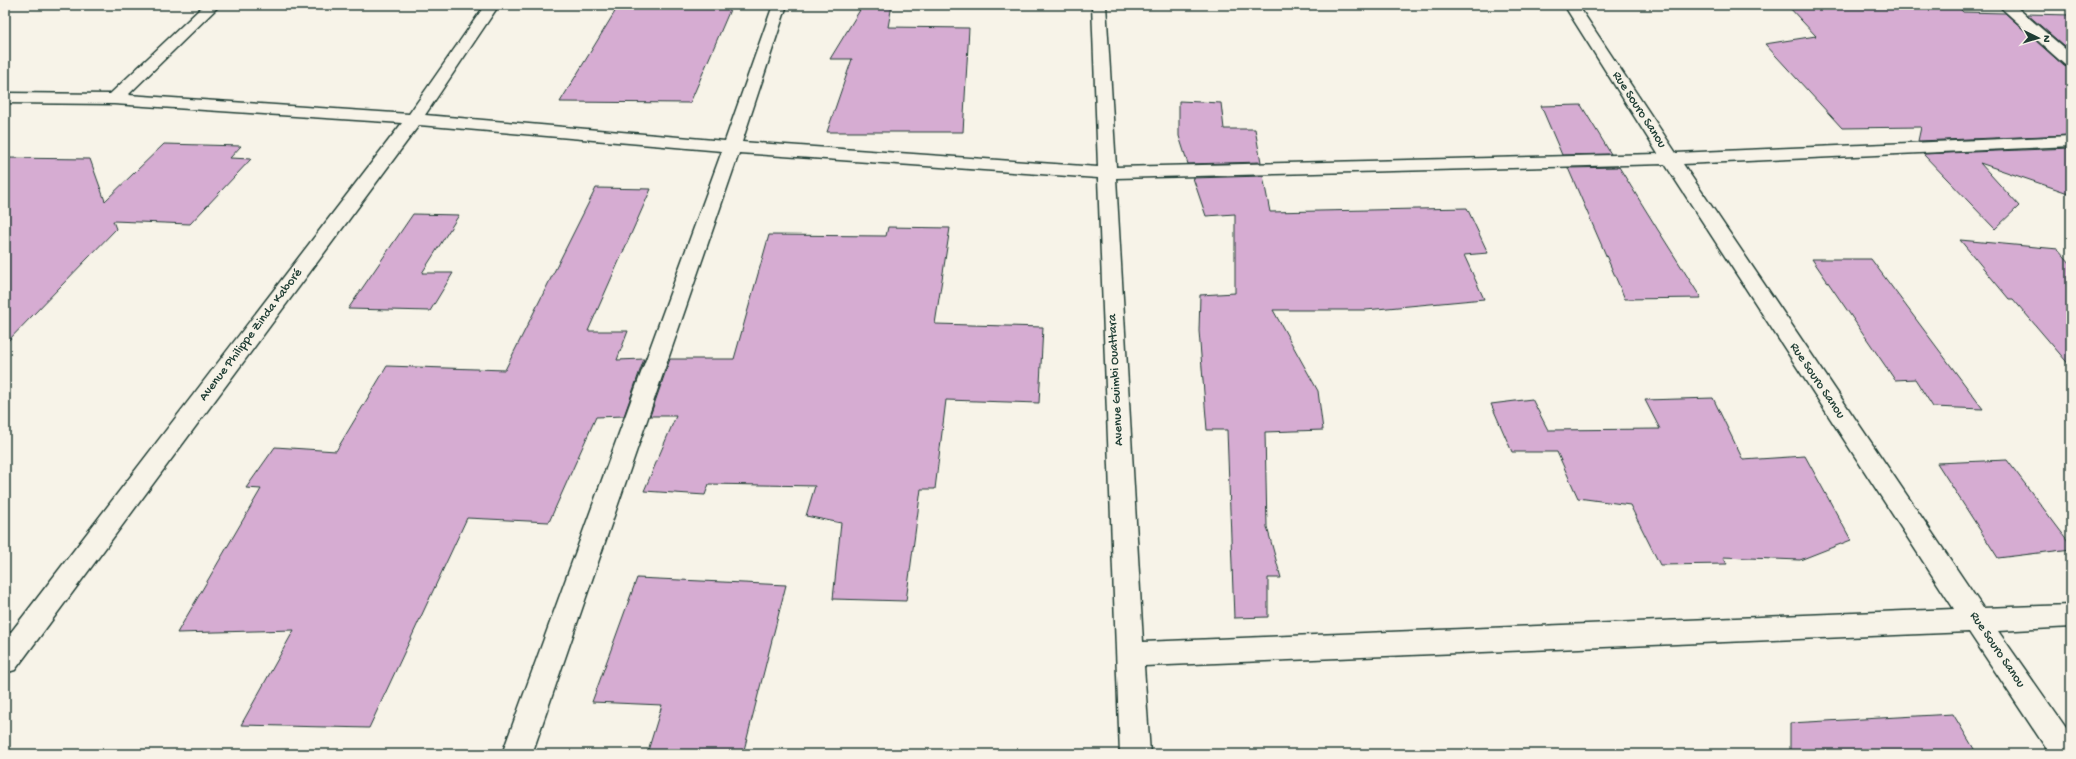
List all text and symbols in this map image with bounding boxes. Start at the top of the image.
north arrow [2018,18,2058,58]
text: N [2040,35,2052,43]
street label: Rue Souro Sanou [1609,69,1669,151]
street label: Avenue Philippe Zinda Kaboré [196,266,306,404]
street label: Avenue Guimbi Ouattara [1105,313,1127,446]
street label: Rue Souro Sanou [1786,340,1848,422]
street label: Rue Souro Sanou [1966,609,2028,691]

